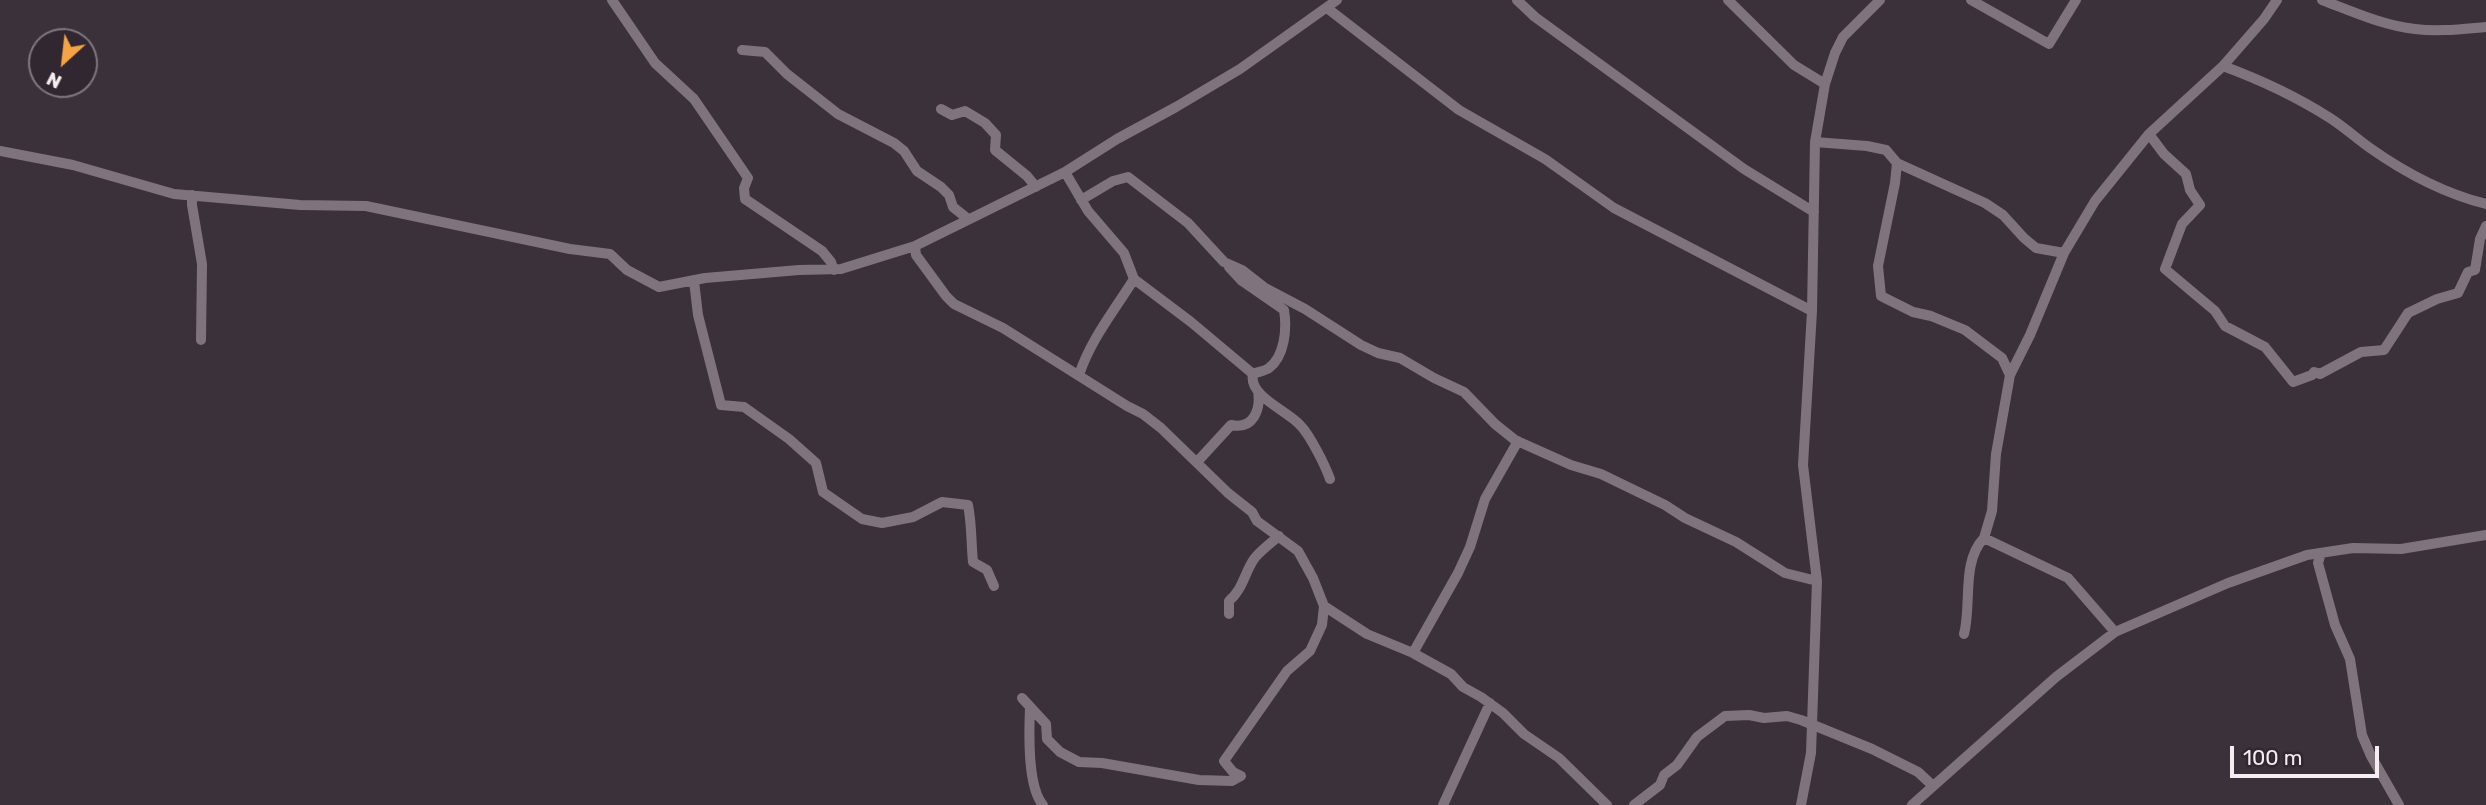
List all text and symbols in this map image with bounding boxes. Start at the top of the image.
north arrow [28,28,98,98]
text: N [43,67,65,94]
scale bar [2234,732,2383,776]
text: 100 m [2243,745,2302,770]

